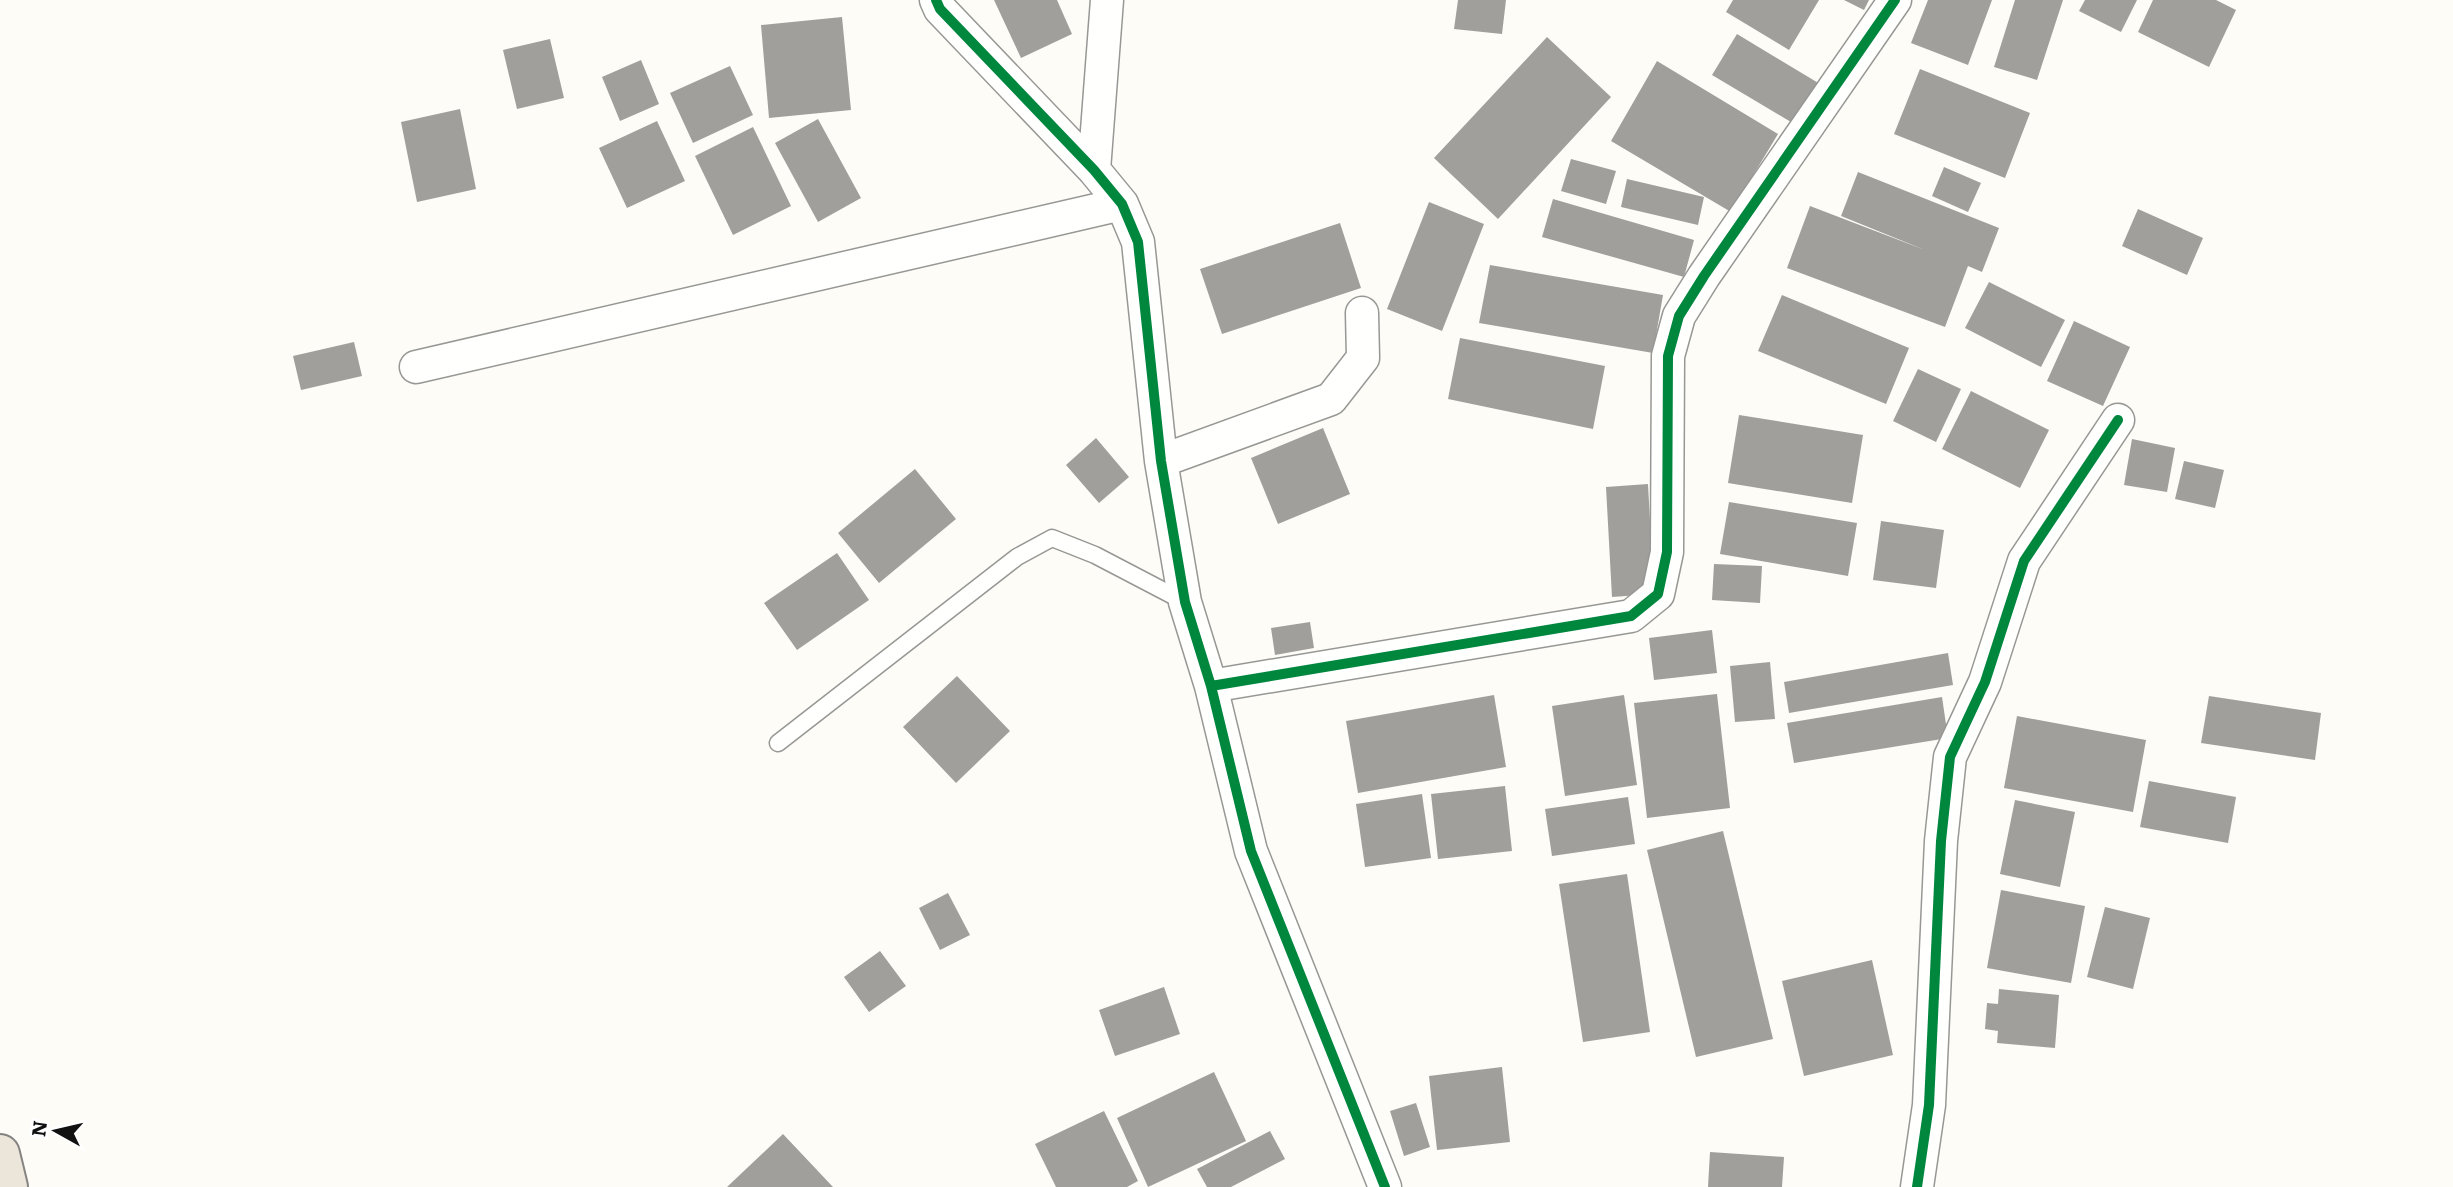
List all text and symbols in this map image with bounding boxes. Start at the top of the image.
north arrow [21,1096,91,1166]
text: N [23,1119,53,1138]

